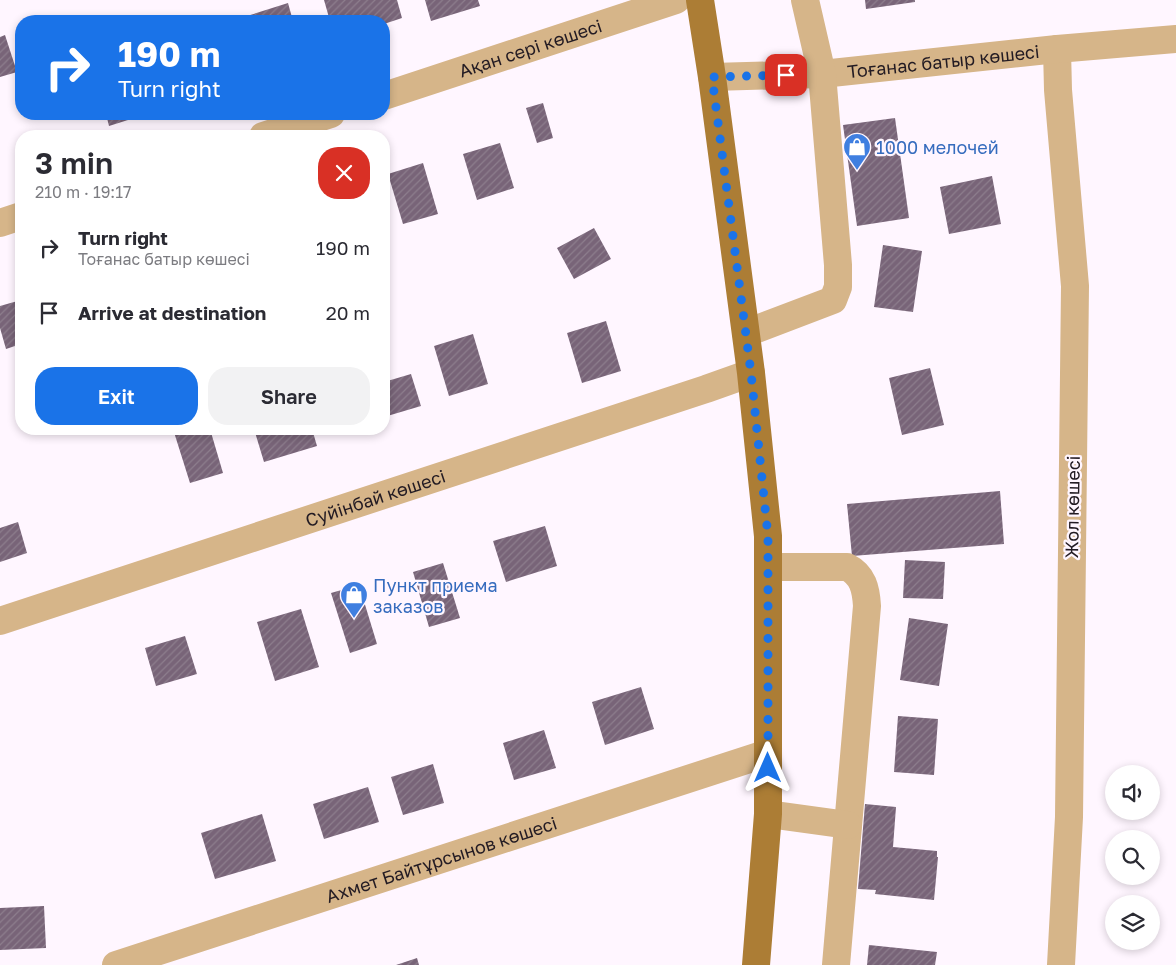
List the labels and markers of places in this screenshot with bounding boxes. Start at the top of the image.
pin [765,54,807,96]
shop icon: 1000 мелочей [842,132,872,171]
place label: 1000 мелочей [876,136,999,158]
place label: Пункт приема заказов [373,574,498,617]
shop icon: Пункт приема заказов [339,580,369,619]

